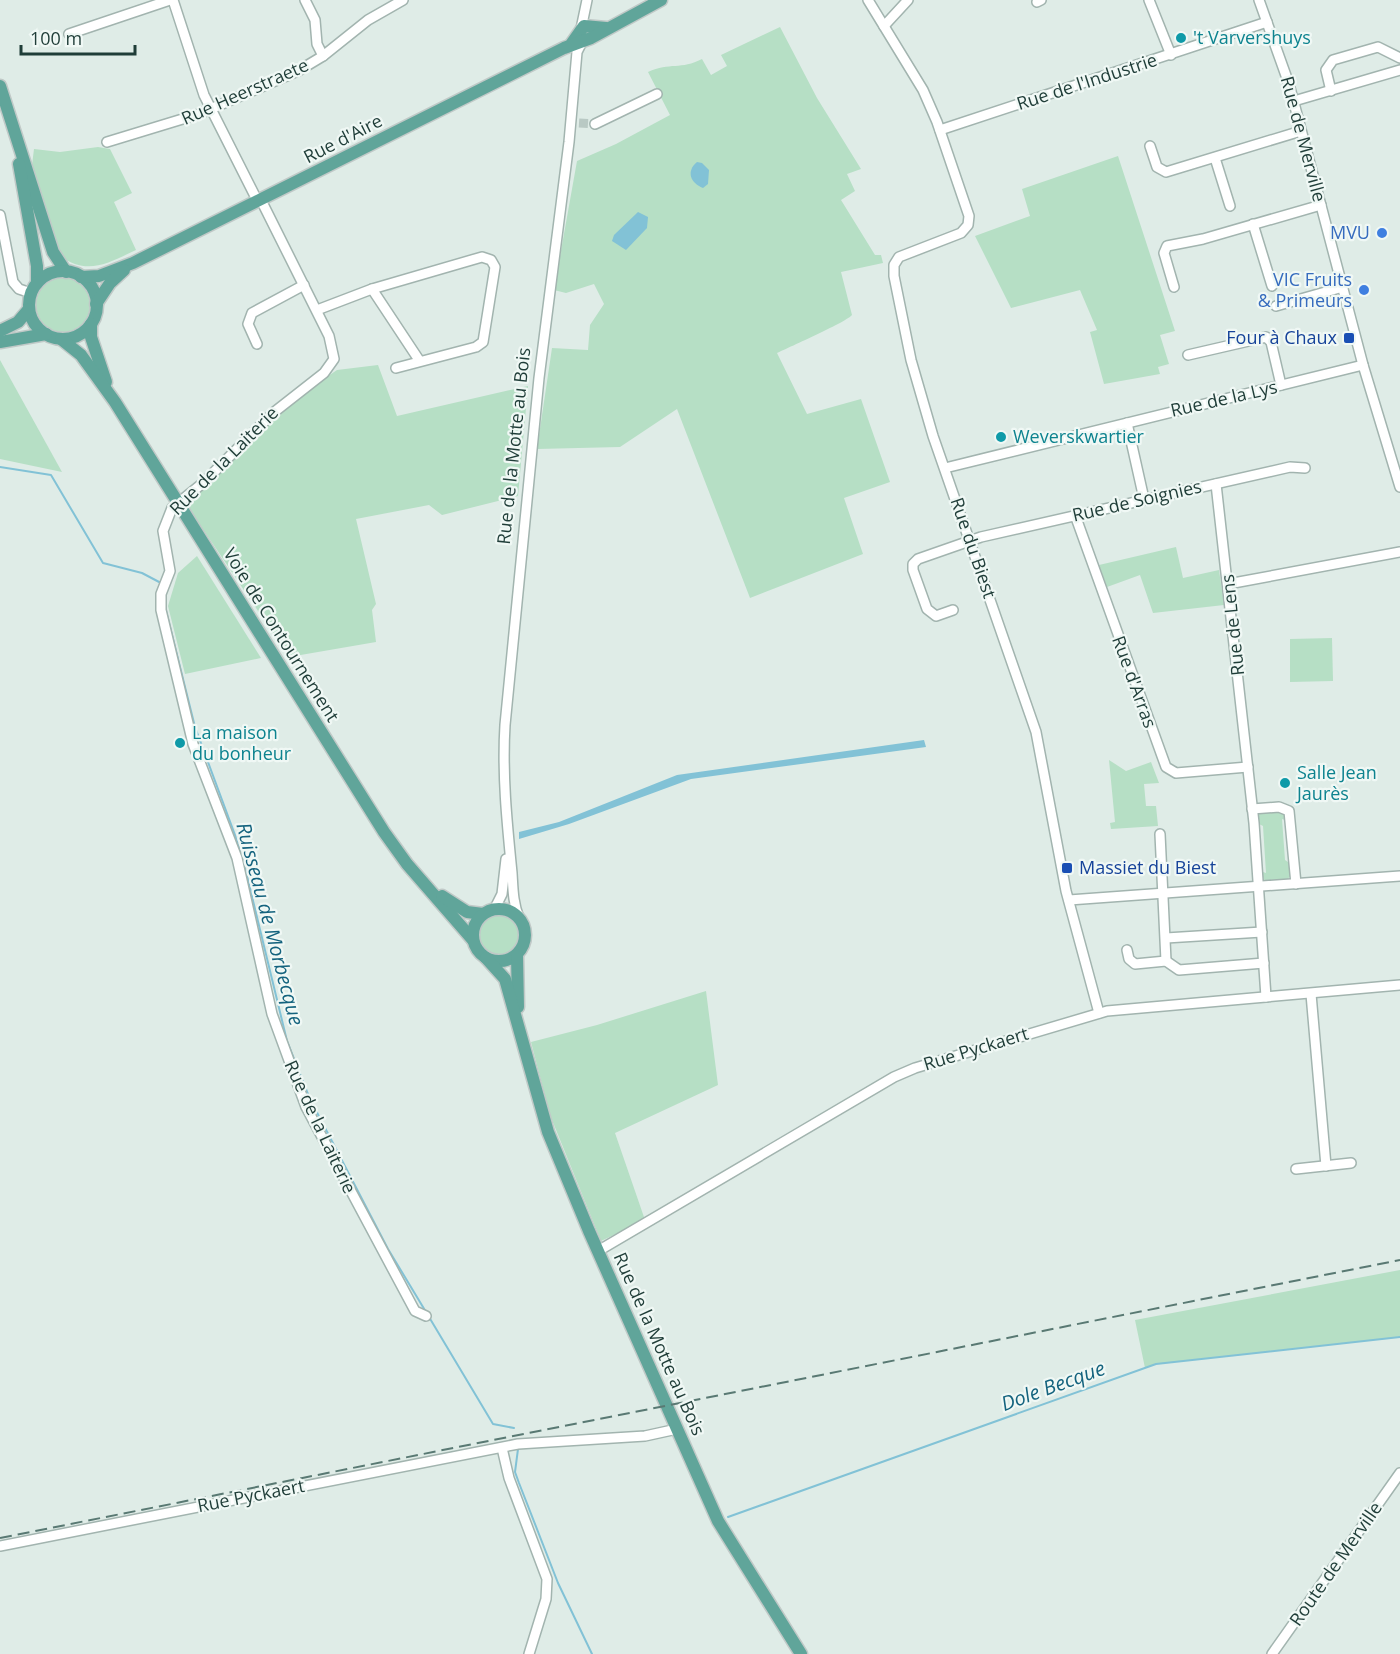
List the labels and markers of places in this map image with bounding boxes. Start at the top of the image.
place label: 't Varvershuys [1193,25,1311,49]
marker: 't Varvershuys [1174,31,1188,45]
place label: MVU [1330,220,1370,244]
marker: MVU [1375,226,1389,240]
place label: VIC Fruits & Primeurs [1258,267,1352,312]
marker: VIC Fruits & Primeurs [1357,283,1371,297]
place label: Four à Chaux [1226,325,1338,349]
marker: Four à Chaux [1342,331,1356,345]
place label: Weverskwartier [1013,424,1145,448]
marker: Weverskwartier [994,430,1008,444]
place label: La maison du bonheur [192,720,292,765]
marker: La maison du bonheur [173,736,187,750]
place label: Salle Jean Jaurès [1295,760,1377,805]
marker: Salle Jean Jaurès [1278,776,1292,790]
place label: Massiet du Biest [1079,855,1216,879]
marker: Massiet du Biest [1060,861,1074,875]

